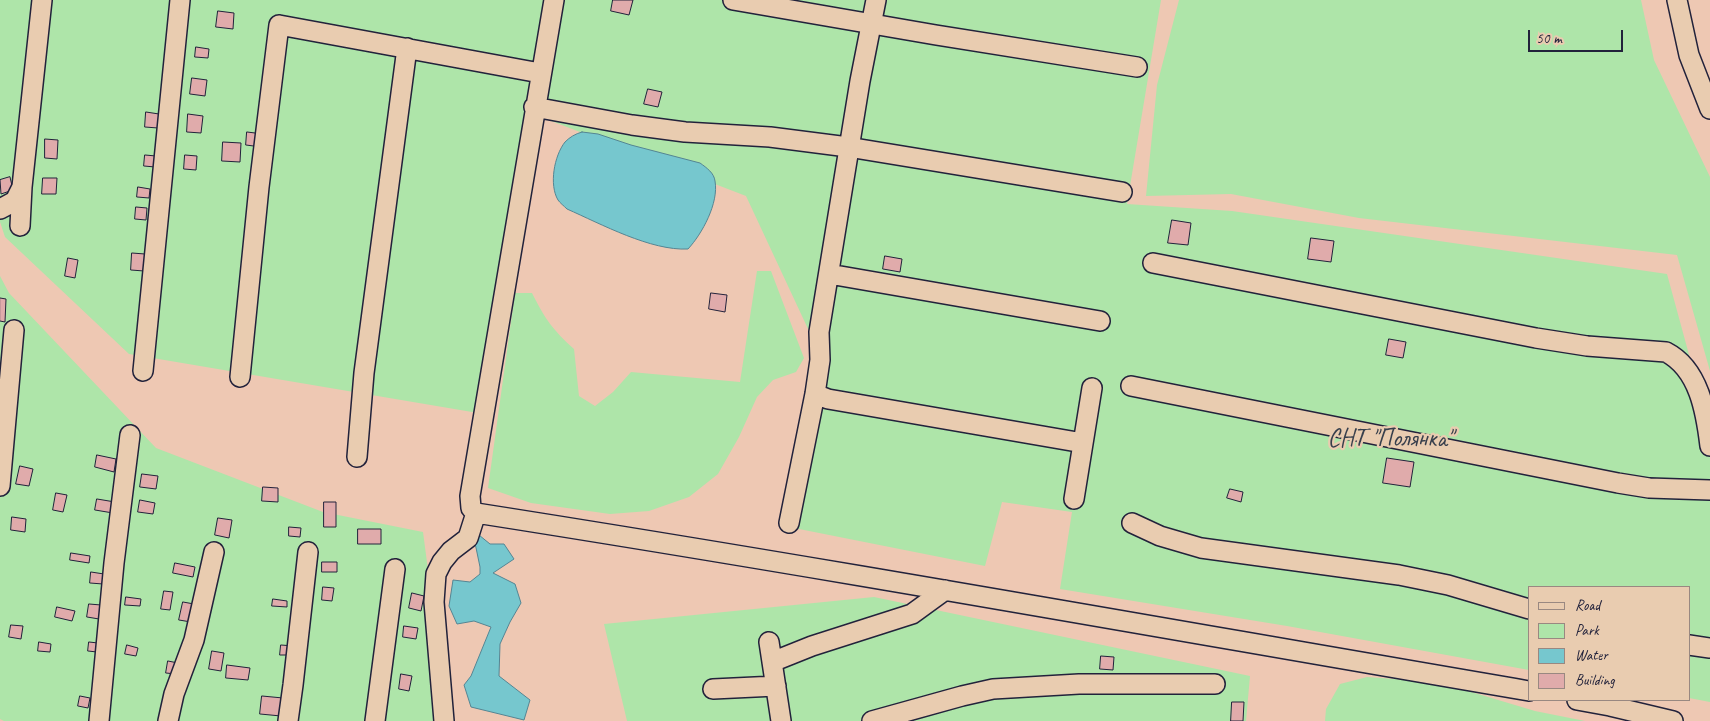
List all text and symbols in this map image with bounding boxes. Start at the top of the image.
scale bar [1530,20,1625,52]
text: 50 m [1536,29,1562,48]
park label: СНТ "Полянка" [1328,424,1452,454]
legend [1528,586,1690,701]
text: Road [1575,596,1600,615]
text: Park [1575,621,1599,640]
text: Water [1575,646,1608,665]
text: Building [1575,671,1614,690]

